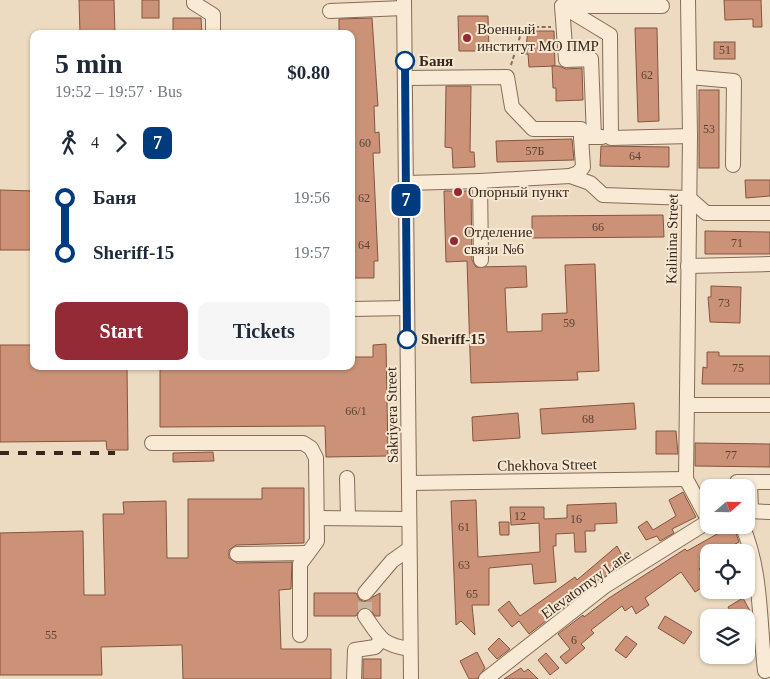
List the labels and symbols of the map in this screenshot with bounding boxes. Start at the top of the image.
place label: Военный институт МО ПМР [477,21,599,54]
marker: Военный институт МО ПМР [461,32,473,44]
house number: 51 [719,43,731,57]
marker: Баня [395,51,415,71]
place label: Баня [419,53,453,69]
house number: 62 [641,68,653,82]
house number: 53 [703,122,715,136]
house number: 60 [359,136,371,150]
house number: 57Б [526,144,545,158]
house number: 64 [629,149,641,163]
line badge: 7 [390,184,422,216]
place label: Опорный пункт [468,184,569,200]
marker: Опорный пункт [452,186,464,198]
house number: 62 [358,191,370,205]
street label: Kalinina Street [663,193,681,284]
house number: 66 [592,220,604,234]
place label: Отделение связи №6 [464,224,533,257]
marker: Отделение связи №6 [448,235,460,247]
house number: 71 [731,236,743,250]
house number: 64 [358,238,370,252]
house number: 73 [718,296,730,310]
house number: 59 [563,316,575,330]
marker: Sheriff-15 [397,329,417,349]
place label: Sheriff-15 [421,331,485,347]
house number: 75 [732,361,744,375]
street label: Sakriyera Street [383,366,401,463]
house number: 66/1 [345,404,367,418]
house number: 68 [582,412,594,426]
house number: 77 [725,448,737,462]
street label: Chekhova Street [497,456,598,474]
north arrow [700,479,755,534]
house number: 12 [514,509,526,523]
house number: 16 [570,512,582,526]
house number: 61 [458,520,470,534]
street label: Elevatornyy Lane [538,546,634,622]
house number: 63 [458,558,470,572]
house number: 65 [466,587,478,601]
house number: 55 [45,628,57,642]
house number: 6 [571,633,577,647]

